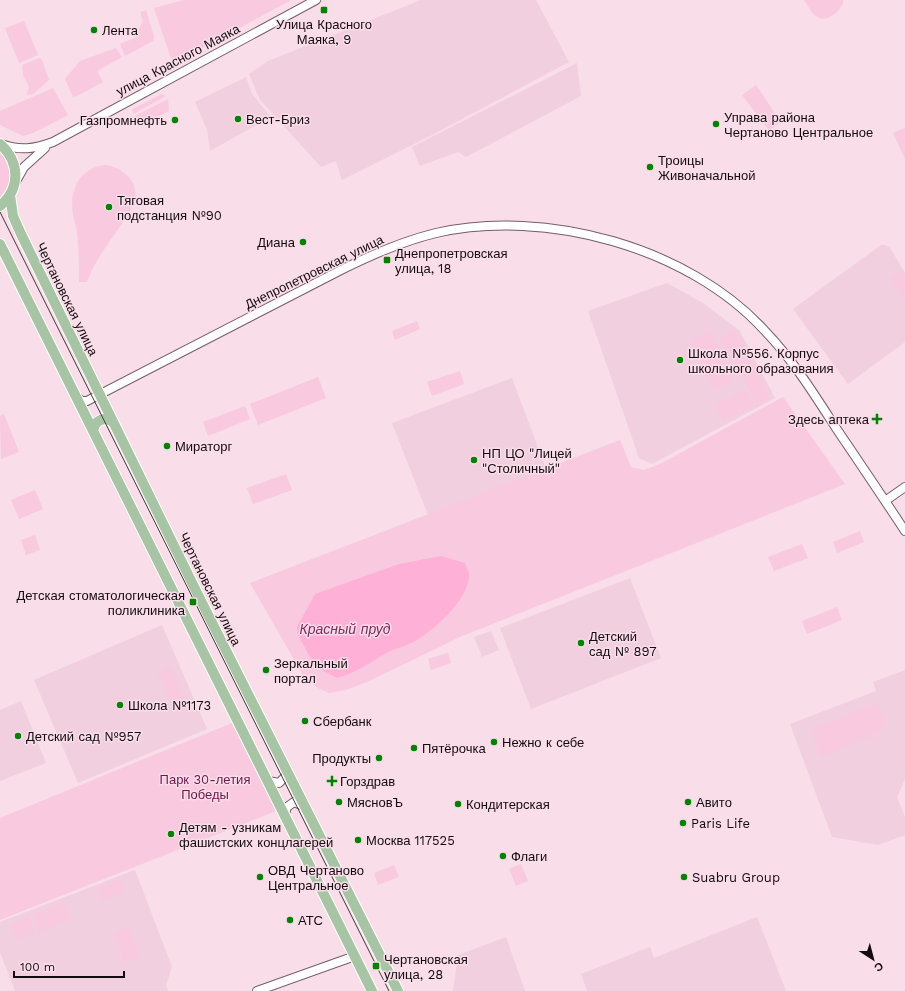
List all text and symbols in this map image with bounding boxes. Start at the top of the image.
marker: Улица Красного Маяка, 9 [319,5,329,15]
place label: Улица Красного Маяка, 9 [276,17,372,47]
street label: улица Красного Маяка [114,21,243,99]
place label: Лента [102,23,139,38]
marker: Лента [89,25,99,35]
place label: Управа района Чертаново Центральное [724,110,873,140]
place label: Вест-Бриз [246,112,310,127]
place label: Газпромнефть [80,113,167,128]
marker: Вест-Бриз [233,114,243,124]
marker: Газпромнефть [170,115,180,125]
marker: Управа района Чертаново Центральное [711,119,721,129]
place label: Троицы Живоначальной [658,153,755,183]
marker: Троицы Живоначальной [645,162,655,172]
place label: Тяговая подстанция №90 [117,193,222,223]
marker: Тяговая подстанция №90 [104,202,114,212]
street label: Днепропетровская улица [242,231,387,312]
place label: Диана [257,235,296,250]
marker: Диана [298,237,308,247]
street label: Чертановская улица [33,240,101,359]
place label: Днепропетровская улица, 18 [395,246,507,276]
marker: Днепропетровская улица, 18 [382,255,392,265]
place label: Школа №556. Корпус школьного образования [688,346,834,376]
marker: Школа №556. Корпус школьного образования [675,355,685,365]
place label: Здесь аптека [788,412,870,427]
marker: Здесь аптека [872,414,882,424]
place label: Мираторг [175,439,233,454]
marker: Мираторг [162,441,172,451]
place label: НП ЦО "Лицей "Столичный" [482,446,572,476]
marker: НП ЦО "Лицей "Столичный" [469,455,479,465]
street label: Чертановская улица [176,530,244,649]
place label: Детская стоматологическая поликлиника [17,588,186,618]
marker: Детская стоматологическая поликлиника [188,597,198,607]
water label: Красный пруд [299,621,391,637]
place label: Детский сад № 897 [589,629,656,659]
marker: Детский сад № 897 [576,638,586,648]
place label: Зеркальный портал [274,656,348,686]
marker: Зеркальный портал [261,665,271,675]
place label: Школа №1173 [128,698,211,713]
marker: Школа №1173 [115,700,125,710]
place label: Сбербанк [313,714,372,729]
marker: Сбербанк [300,716,310,726]
place label: Детский сад №957 [26,729,141,744]
marker: Детский сад №957 [13,731,23,741]
place label: Нежно к себе [502,735,584,750]
marker: Нежно к себе [489,737,499,747]
place label: Пятёрочка [422,741,486,756]
marker: Пятёрочка [409,743,419,753]
place label: Продукты [312,751,371,766]
marker: Продукты [374,753,384,763]
park label: Парк 30-летия Победы [160,772,250,802]
place label: Горздрав [340,774,395,789]
marker: Горздрав [327,776,337,786]
place label: МясновЪ [347,795,403,810]
place label: Авито [696,795,732,810]
marker: МясновЪ [334,797,344,807]
place label: Кондитерская [466,797,550,812]
marker: Авито [683,797,693,807]
marker: Кондитерская [453,799,463,809]
place label: Paris Life [691,816,750,831]
marker: Paris Life [678,818,688,828]
place label: Детям - узникам фашистских концлагерей [179,820,333,850]
marker: Детям - узникам фашистских концлагерей [166,829,176,839]
place label: Москва 117525 [366,833,455,848]
marker: Москва 117525 [353,835,363,845]
place label: Флаги [511,849,547,864]
marker: Флаги [498,851,508,861]
place label: ОВД Чертаново Центральное [268,863,364,893]
place label: Suabru Group [692,870,780,885]
marker: ОВД Чертаново Центральное [255,872,265,882]
marker: Suabru Group [679,872,689,882]
place label: АТС [298,913,323,928]
marker: АТС [285,915,295,925]
north arrow [853,939,893,979]
place label: Чертановская улица, 28 [384,952,468,982]
scale bar [14,953,124,979]
text: С [872,959,886,974]
text: 100 m [20,960,55,974]
marker: Чертановская улица, 28 [371,961,381,971]

